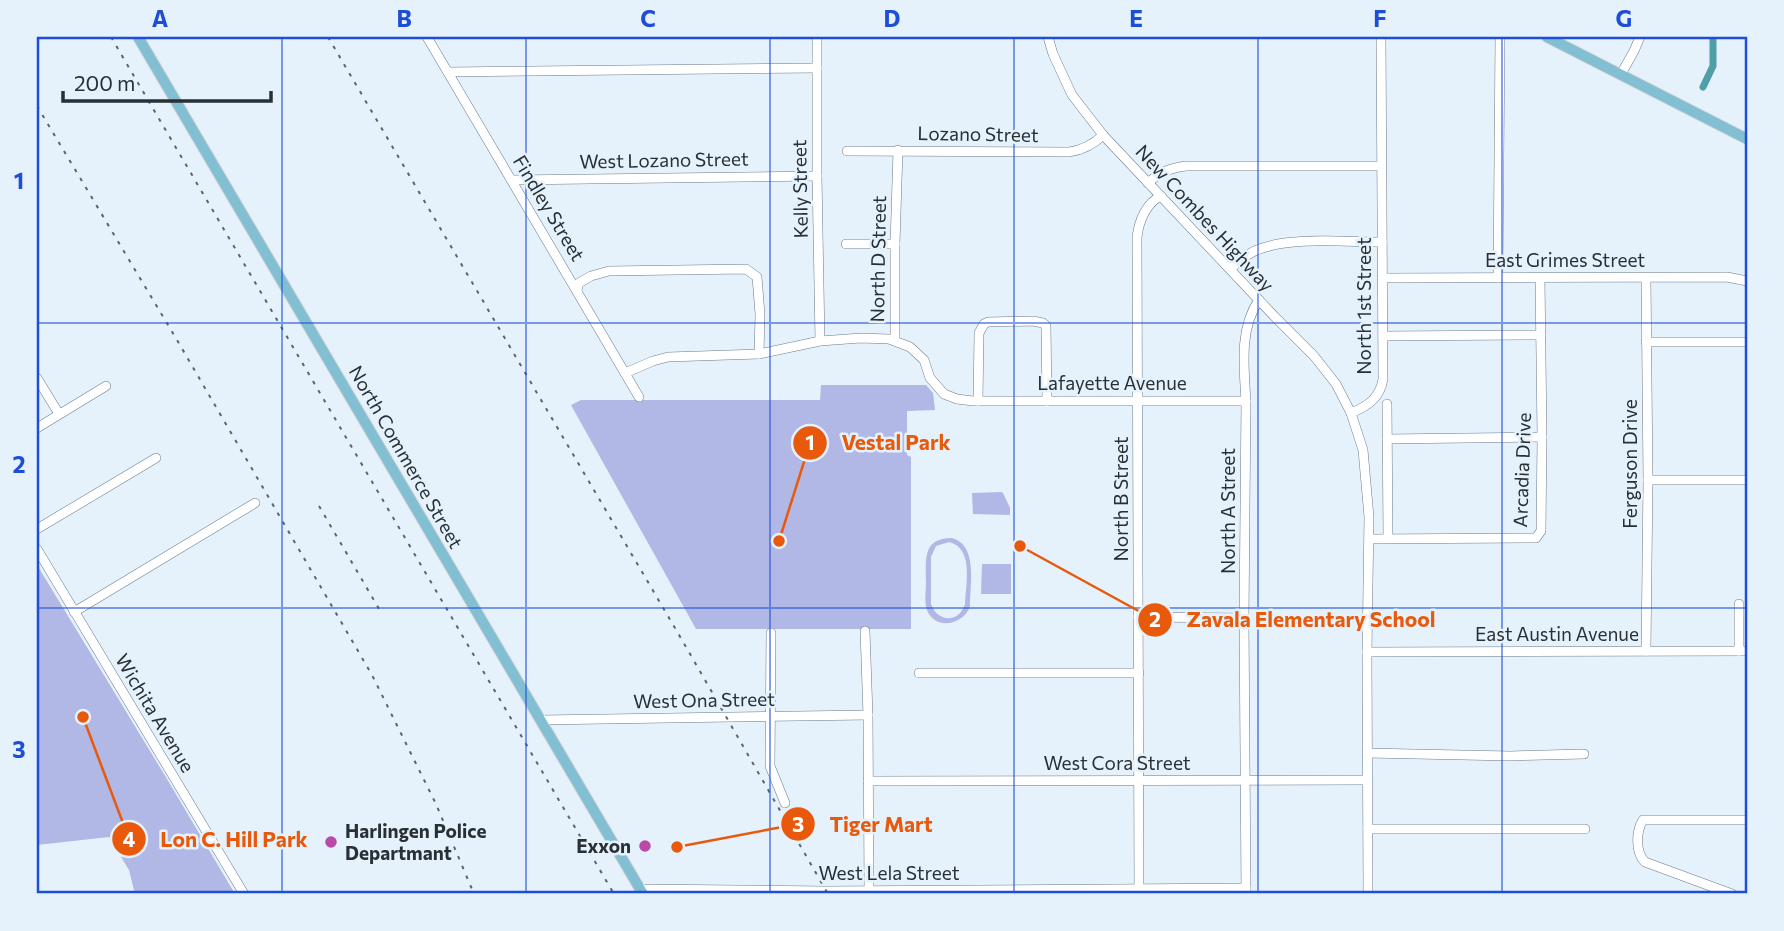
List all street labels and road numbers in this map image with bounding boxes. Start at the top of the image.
street label: Lozano Street [917,121,1039,146]
street label: Kelly Street [787,139,812,239]
street label: New Combes Highway [1131,140,1279,296]
street label: West Lozano Street [579,147,749,172]
street label: Findley Street [509,151,590,265]
street label: North D Street [865,195,890,323]
street label: North 1st Street [1352,237,1375,375]
street label: East Grimes Street [1485,248,1645,271]
street label: North Commerce Street [345,361,468,552]
street label: Lafayette Avenue [1037,371,1187,394]
street label: Ferguson Drive [1618,399,1641,529]
street label: Arcadia Drive [1508,412,1535,528]
street label: North B Street [1109,436,1132,562]
street label: North A Street [1216,448,1239,574]
street label: East Austin Avenue [1475,622,1639,645]
street label: Wichita Avenue [111,649,200,776]
street label: West Ona Street [633,687,775,712]
street label: West Cora Street [1043,751,1191,774]
street label: West Lela Street [818,861,960,884]

